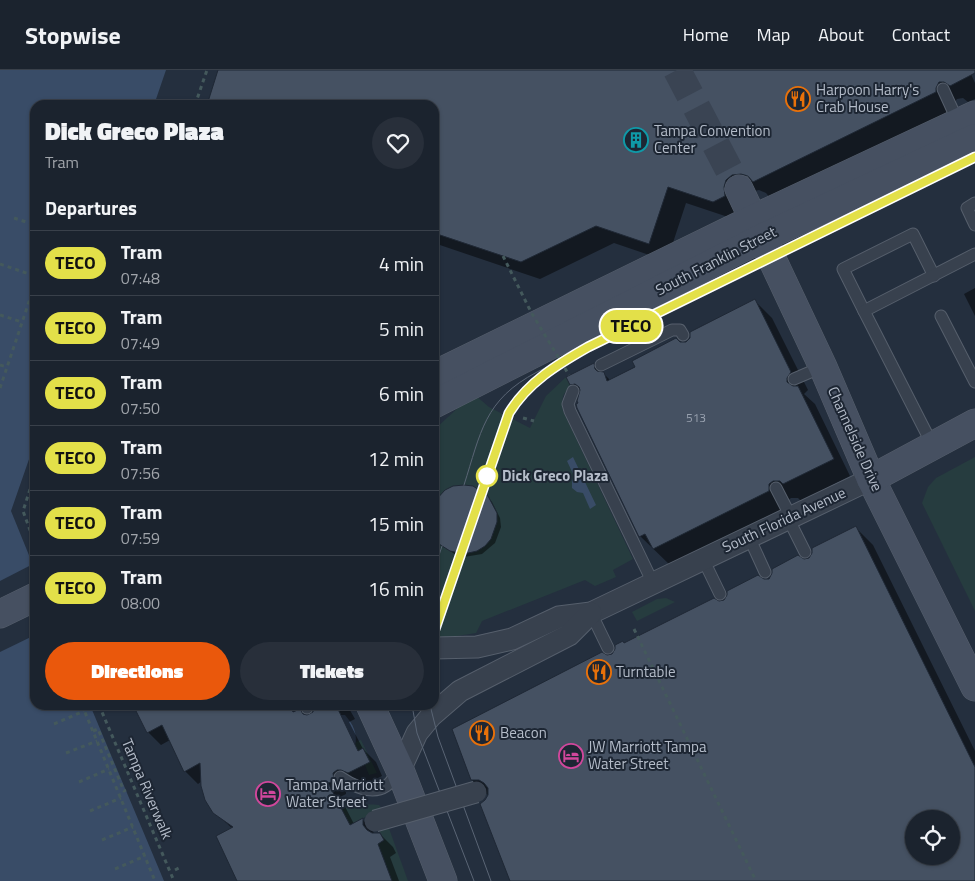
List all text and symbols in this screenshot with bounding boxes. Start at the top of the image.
text: Stopwise [25,17,121,53]
text: Home [683,21,729,48]
text: Map [757,21,790,48]
text: About [818,21,864,48]
text: Contact [892,21,950,48]
place label: Harpoon Harry's Crab House [816,78,919,118]
restaurant icon: Harpoon Harry's Crab House [785,86,811,112]
text: Dick Greco Plaza [45,113,224,149]
button: heart [372,117,424,169]
place label: Tampa Convention Center [654,119,770,159]
building icon: Tampa Convention Center [623,127,649,153]
text: Tram [45,150,79,174]
text: Departures [45,193,137,222]
street label: South Franklin Street [651,220,781,301]
text: Tram [121,237,163,266]
text: TECO [55,249,96,276]
text: 4 min [379,249,424,278]
text: 07:48 [121,266,160,290]
text: Tram [121,302,163,331]
line badge: TECO [596,310,666,342]
text: TECO [611,312,651,339]
text: TECO [55,314,96,341]
text: 5 min [379,314,424,343]
text: 07:49 [121,331,160,355]
text: Tram [121,367,163,396]
text: TECO [55,379,96,406]
text: 6 min [379,379,424,408]
street label: Channelside Drive [822,383,889,495]
text: 07:50 [121,396,160,420]
house number: 513 [686,408,706,427]
text: Tram [121,432,163,461]
text: TECO [55,444,96,471]
text: 12 min [368,444,424,473]
text: 07:56 [121,461,160,485]
place label: Dick Greco Plaza [502,464,609,487]
marker: Dick Greco Plaza [476,465,498,487]
street label: South Florida Avenue [718,481,849,558]
text: Tram [121,497,163,526]
text: TECO [55,509,96,536]
text: 15 min [368,509,424,538]
text: 07:59 [121,526,160,550]
text: Tram [121,562,163,591]
text: TECO [55,574,96,601]
text: 16 min [368,574,424,603]
text: 08:00 [121,591,160,615]
button: Directions [45,642,230,700]
button: Tickets [240,642,424,700]
restaurant icon: Turntable [586,659,612,685]
place label: Turntable [616,660,675,683]
restaurant icon: Beacon [469,720,495,746]
place label: Beacon [500,721,547,744]
street label: Tampa Riverwalk [116,735,179,843]
place label: JW Marriott Tampa Water Street [588,735,707,775]
hotel icon: JW Marriott Tampa Water Street [558,743,584,769]
place label: Tampa Marriott Water Street [286,773,384,813]
hotel icon: Tampa Marriott Water Street [255,781,281,807]
map controls [905,810,960,865]
button: locate [905,810,960,865]

